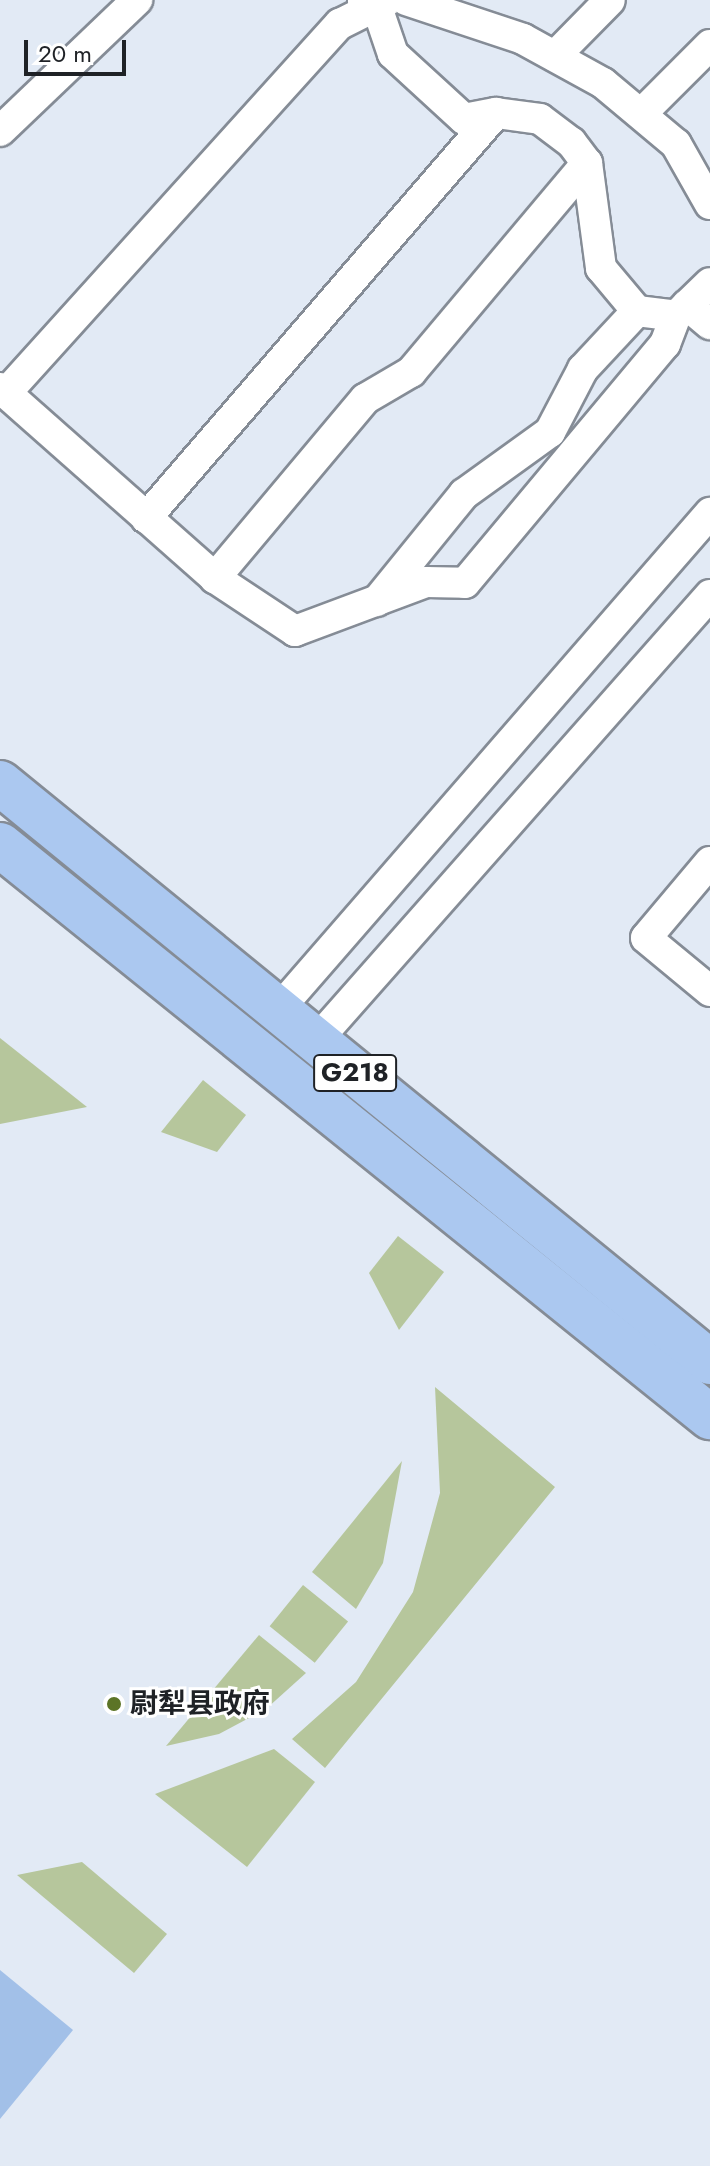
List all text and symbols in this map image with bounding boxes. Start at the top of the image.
scale bar [28,24,130,74]
text: 20 m [38,36,92,71]
road number: G218 [313,1051,397,1095]
place label: 尉犁县政府 [130,1687,270,1721]
marker: 尉犁县政府 [105,1695,123,1713]

